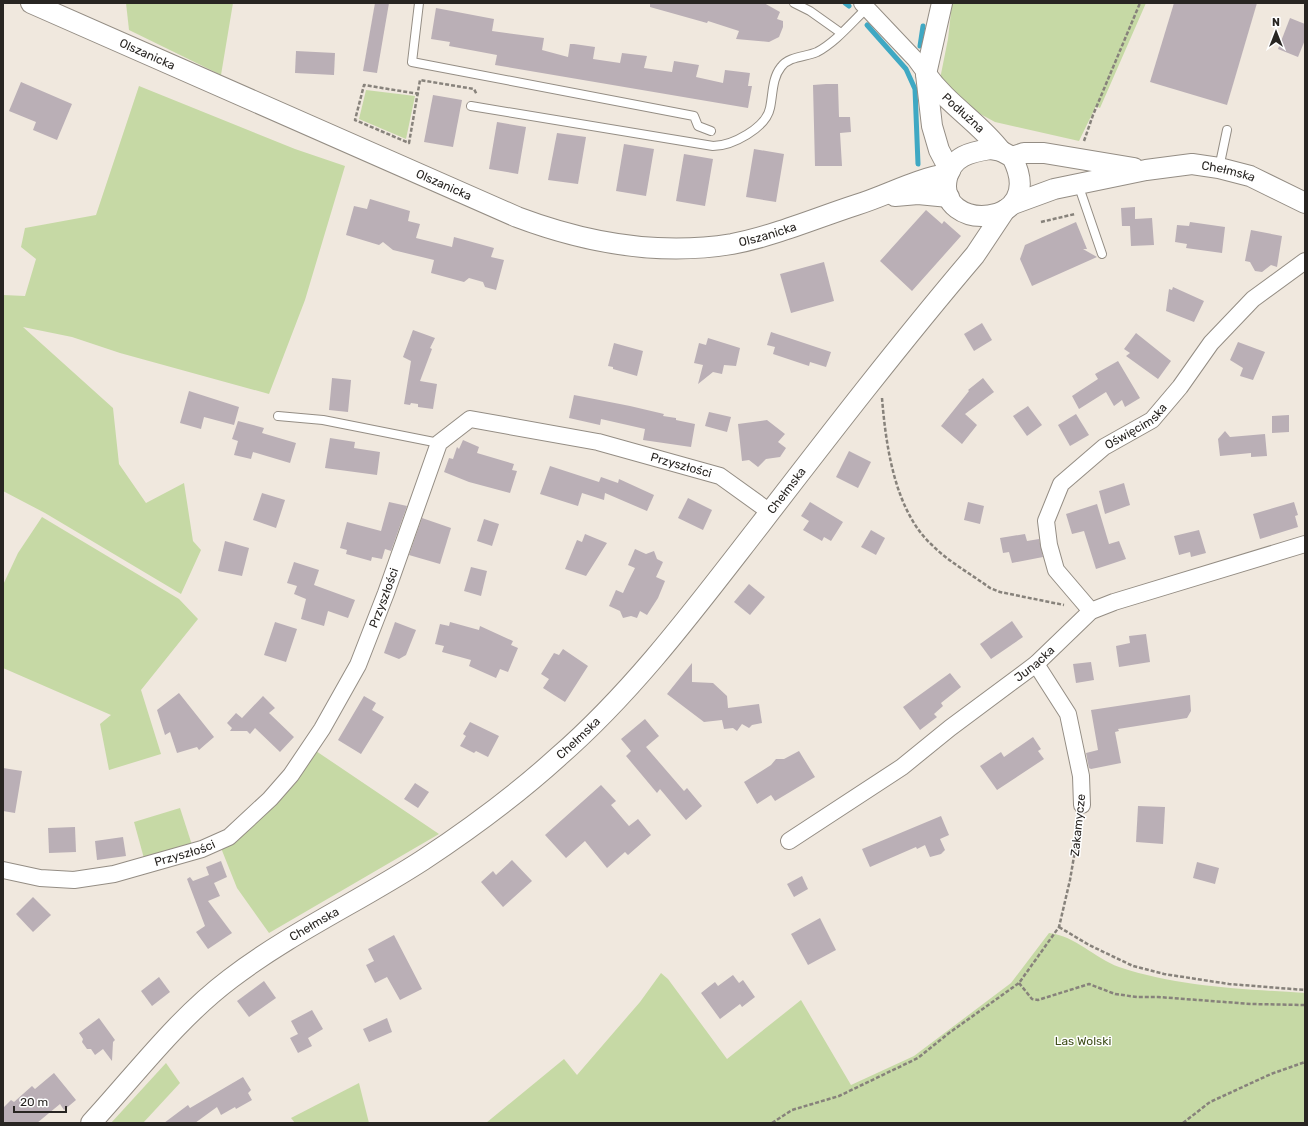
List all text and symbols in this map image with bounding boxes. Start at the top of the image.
north arrow [1256,12,1296,52]
text: N [1272,16,1280,29]
street label: Olszanicka [117,36,177,73]
street label: Podłużna [939,90,987,136]
street label: Chełmska [1200,158,1258,185]
street label: Olszanicka [414,166,474,203]
street label: Olszanicka [737,219,798,249]
street label: Oświęcimska [1102,401,1170,452]
street label: Przyszłości [649,450,713,480]
street label: Chełmska [764,465,809,517]
street label: Przyszłości [366,566,401,630]
street label: Junacka [1012,643,1057,685]
street label: Chełmska [554,714,603,762]
street label: Zakamycze [1068,793,1088,857]
street label: Przyszłości [153,837,217,869]
street label: Chełmska [287,904,341,944]
park label: Las Wolski [1055,1034,1111,1048]
scale bar [14,1088,66,1114]
text: 20 m [20,1095,48,1109]

